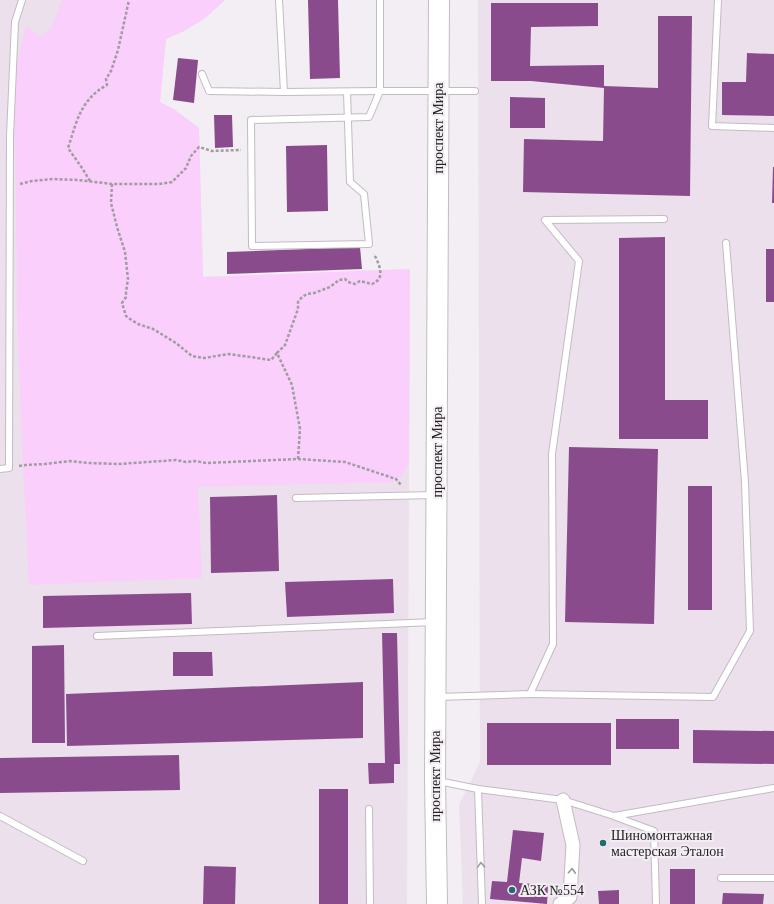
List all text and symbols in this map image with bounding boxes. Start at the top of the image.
street label: проспект Мира [431,82,446,174]
street label: проспект Мира [430,406,445,498]
street label: проспект Мира [428,730,443,822]
place label: Шиномонтажная мастерская Эталон [611,828,724,859]
marker: Шиномонтажная мастерская Эталон [598,838,608,848]
one-way arrow [477,862,485,868]
one-way arrow [567,868,576,874]
place label: АЗК №554 [520,883,584,898]
marker: АЗК №554 [507,885,517,895]

